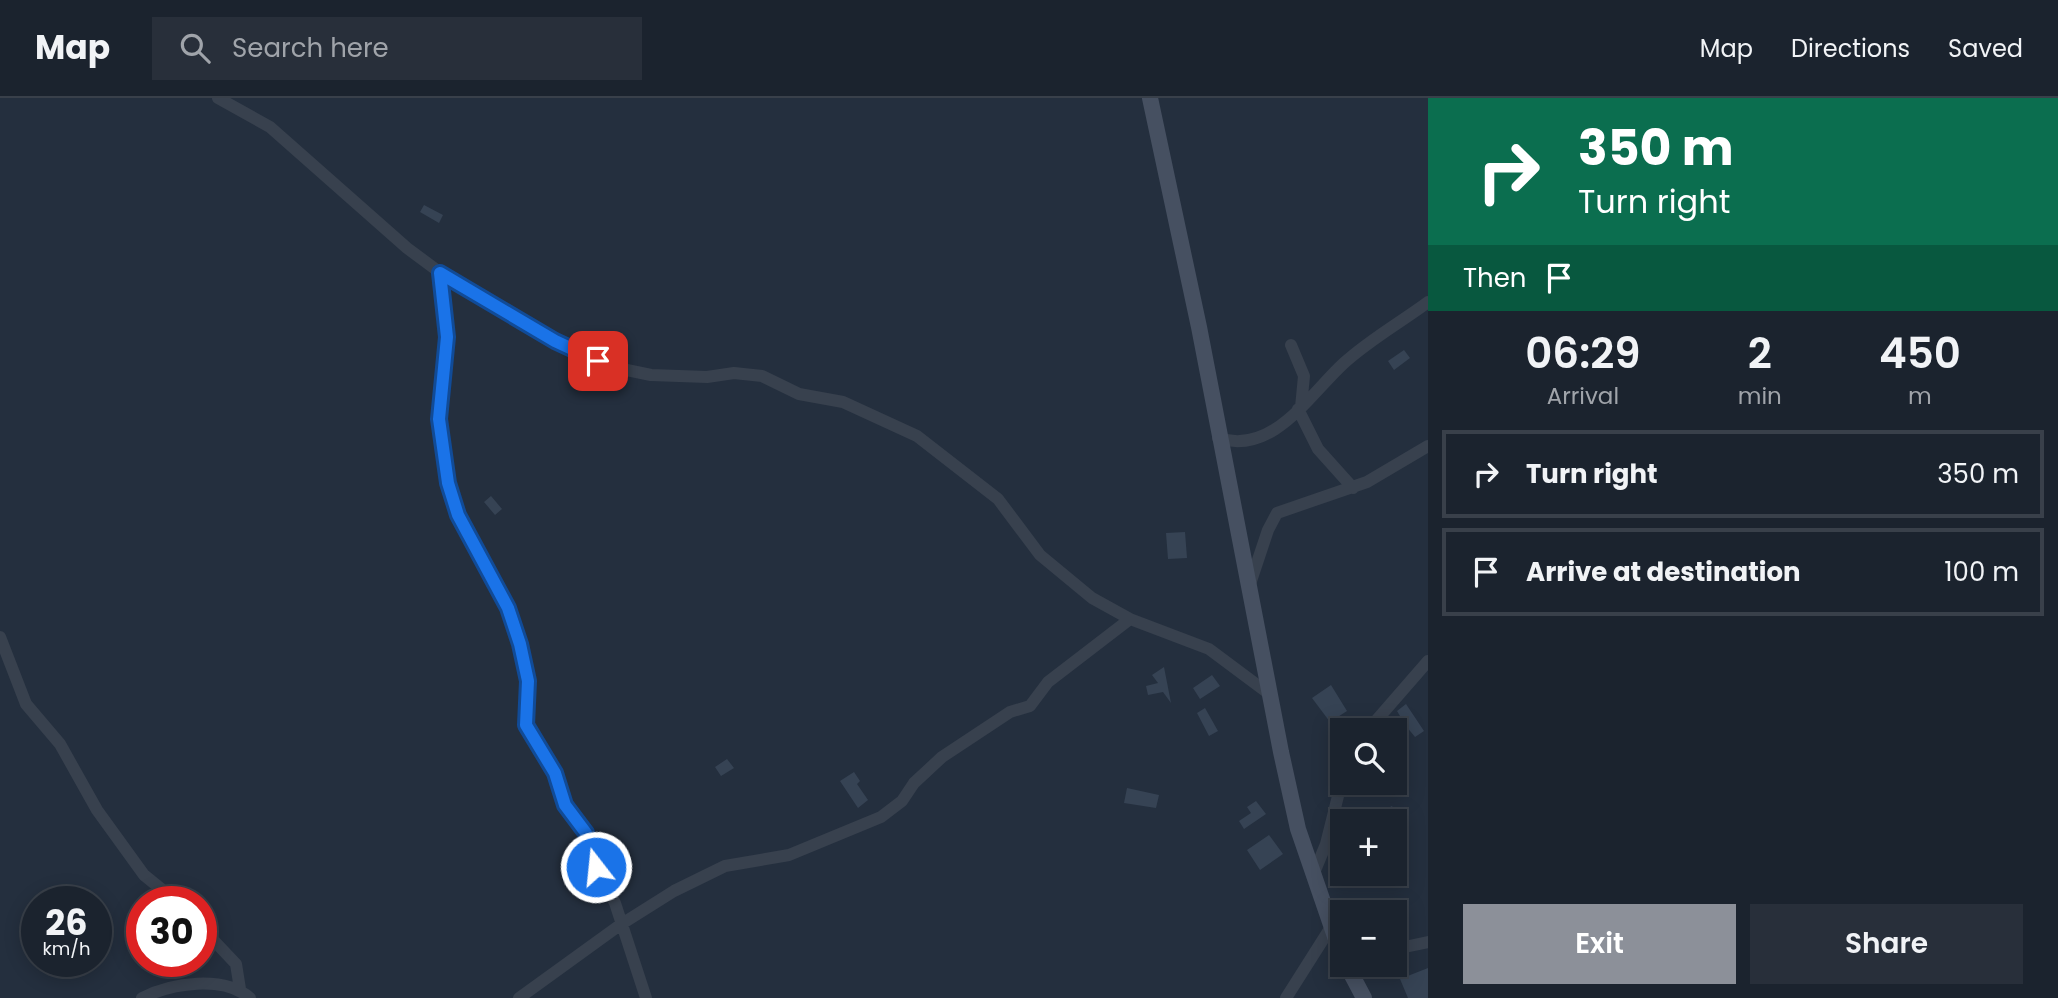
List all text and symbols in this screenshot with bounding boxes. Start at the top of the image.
search box [152,17,642,80]
text: Map [35,24,110,71]
icon: search [176,29,214,67]
text: Search here [232,30,389,66]
text: Map [1700,32,1753,65]
text: Directions [1791,32,1910,65]
text: Saved [1948,32,2023,65]
text: 350 m [1578,114,1734,182]
icon: right [1463,126,1554,217]
text: Turn right [1578,179,1730,224]
icon: arrive [1540,259,1578,297]
text: Then [1463,260,1526,296]
text: 06:29 [1525,324,1641,383]
text: 2 [1748,324,1772,383]
text: 450 [1879,324,1961,383]
pin [568,331,628,391]
icon: arrive [579,342,617,380]
text: Arrival [1547,380,1619,412]
text: min [1738,380,1782,412]
text: m [1908,380,1932,412]
icon: right [1467,455,1505,493]
text: Turn right [1526,456,1658,492]
text: 350 m [1937,456,2019,492]
icon: arrive [1467,553,1505,591]
text: Arrive at destination [1526,554,1801,590]
text: 100 m [1944,554,2019,590]
map controls [1330,718,1407,977]
button: search [1330,718,1407,795]
button: + [1330,809,1407,886]
position arrow [559,830,633,904]
speed limit sign: 30 [126,886,217,977]
text: 26 [45,898,88,947]
button: − [1330,900,1407,977]
button: Exit [1463,904,1736,984]
button: Share [1750,904,2023,984]
text: km/h [43,936,90,961]

